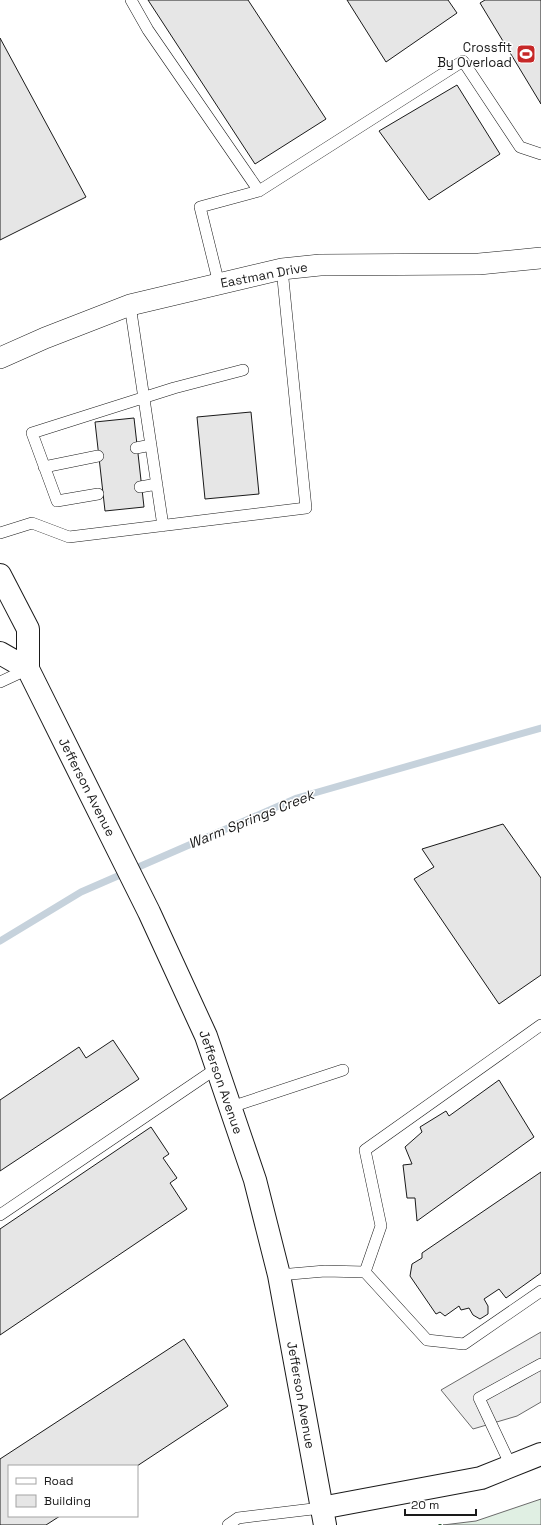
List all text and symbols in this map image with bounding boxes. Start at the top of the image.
place label: Crossfit By Overload [437,39,512,71]
sports icon: Crossfit By Overload [515,43,537,65]
street label: Eastman Drive [219,258,309,292]
street label: Jefferson Avenue [55,735,119,839]
water label: Warm Springs Creek [185,785,318,852]
street label: Jefferson Avenue [195,1028,247,1136]
street label: Jefferson Avenue [283,1340,319,1450]
legend [8,1465,138,1517]
text: Road [44,1473,73,1489]
scale bar [405,1491,476,1517]
text: Building [44,1493,91,1509]
text: 20 m [411,1497,439,1513]

